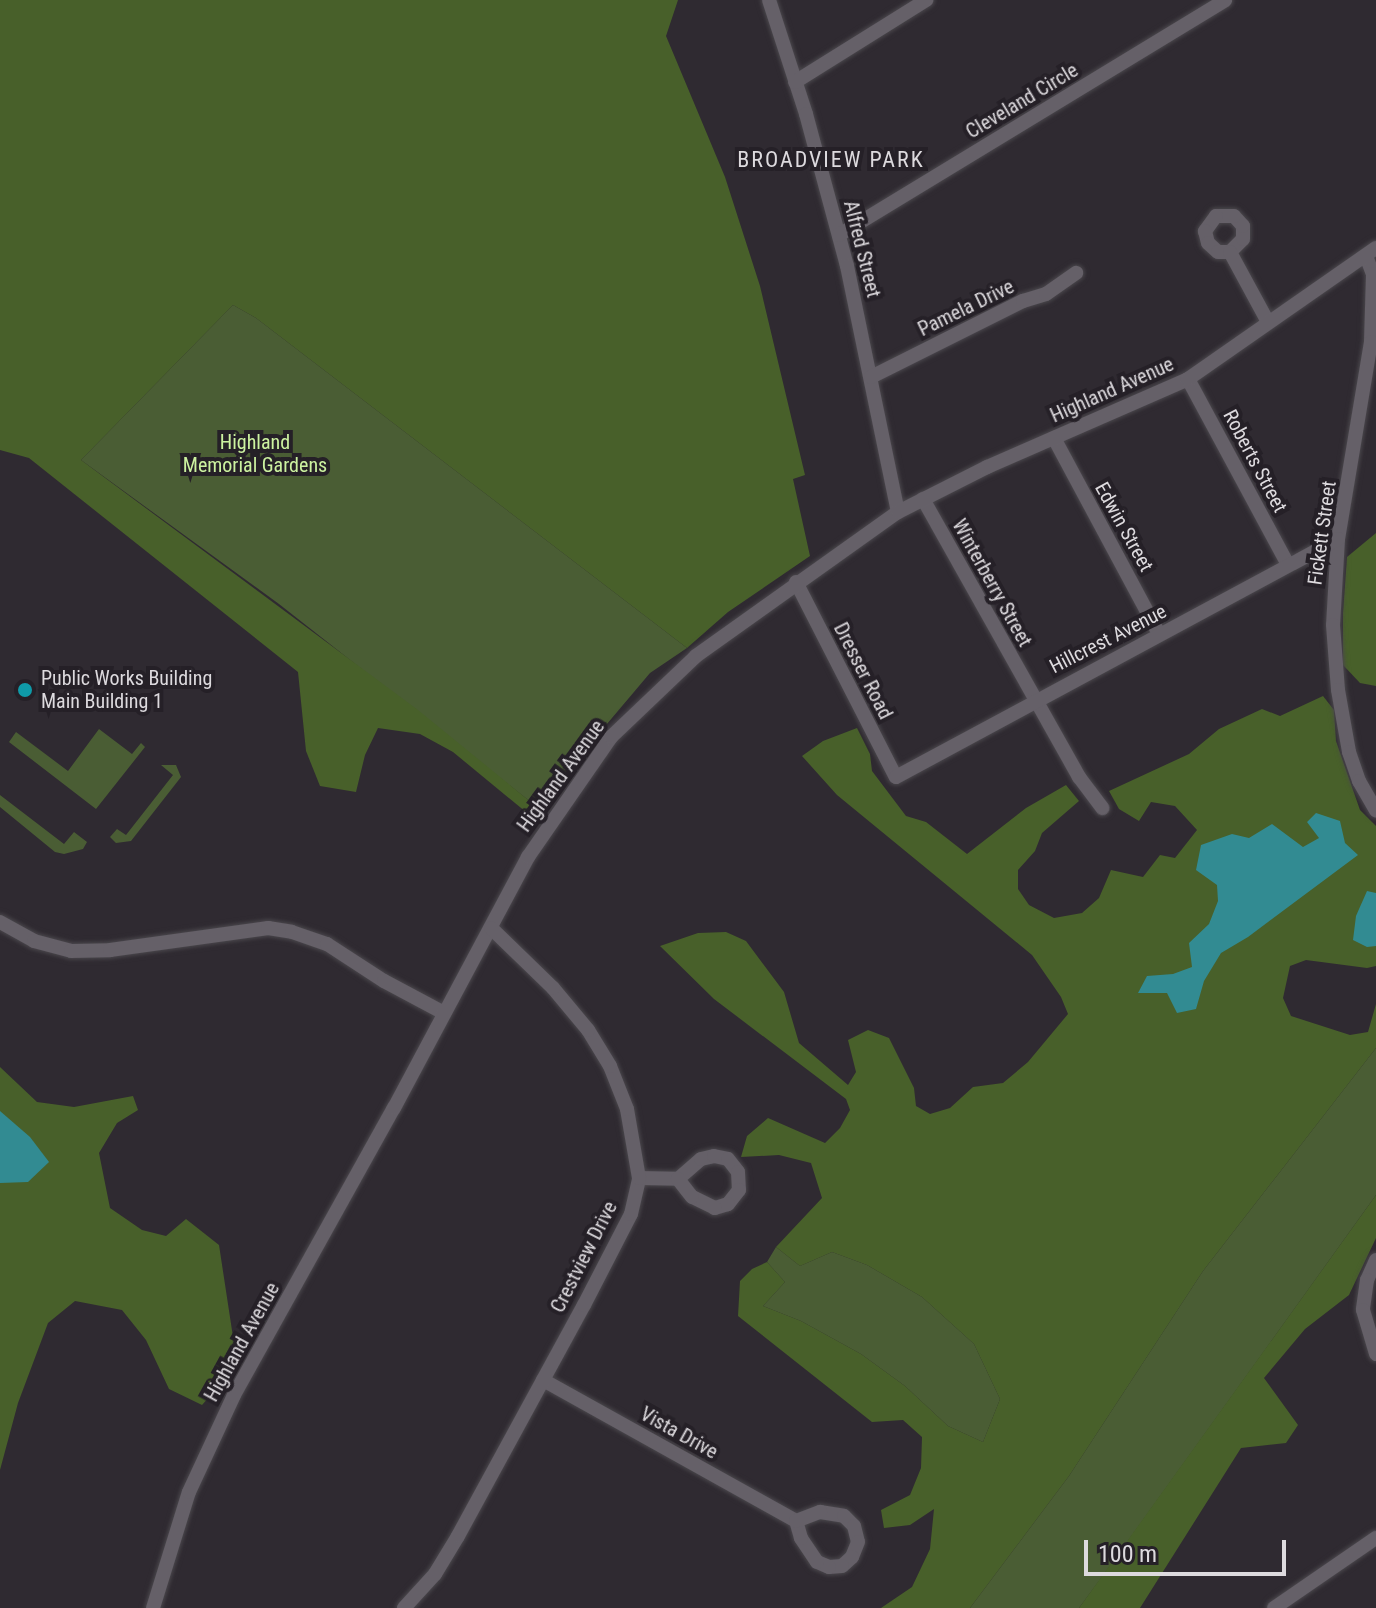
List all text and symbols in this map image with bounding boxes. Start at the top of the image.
street label: Cleveland Circle [962,58,1082,144]
district label: BROADVIEW PARK [737,147,925,173]
street label: Alfred Street [838,198,886,300]
street label: Pamela Drive [914,274,1018,342]
street label: Highland Avenue [1047,352,1177,428]
street label: Roberts Street [1218,405,1292,517]
park label: Highland Memorial Gardens [183,430,327,477]
street label: Edwin Street [1090,478,1158,576]
street label: Fickett Street [1303,479,1341,587]
street label: Winterberry Street [947,515,1037,651]
street label: Hillcrest Avenue [1046,599,1170,679]
street label: Dresser Road [828,619,898,723]
place label: Public Works Building Main Building 1 [41,666,212,713]
marker: Public Works Building Main Building 1 [16,681,34,699]
street label: Highland Avenue [512,715,610,837]
street label: Crestview Drive [546,1197,622,1317]
street label: Highland Avenue [199,1278,285,1406]
street label: Vista Drive [636,1402,722,1464]
scale bar [1088,1524,1290,1574]
text: 100 m [1098,1540,1157,1568]

